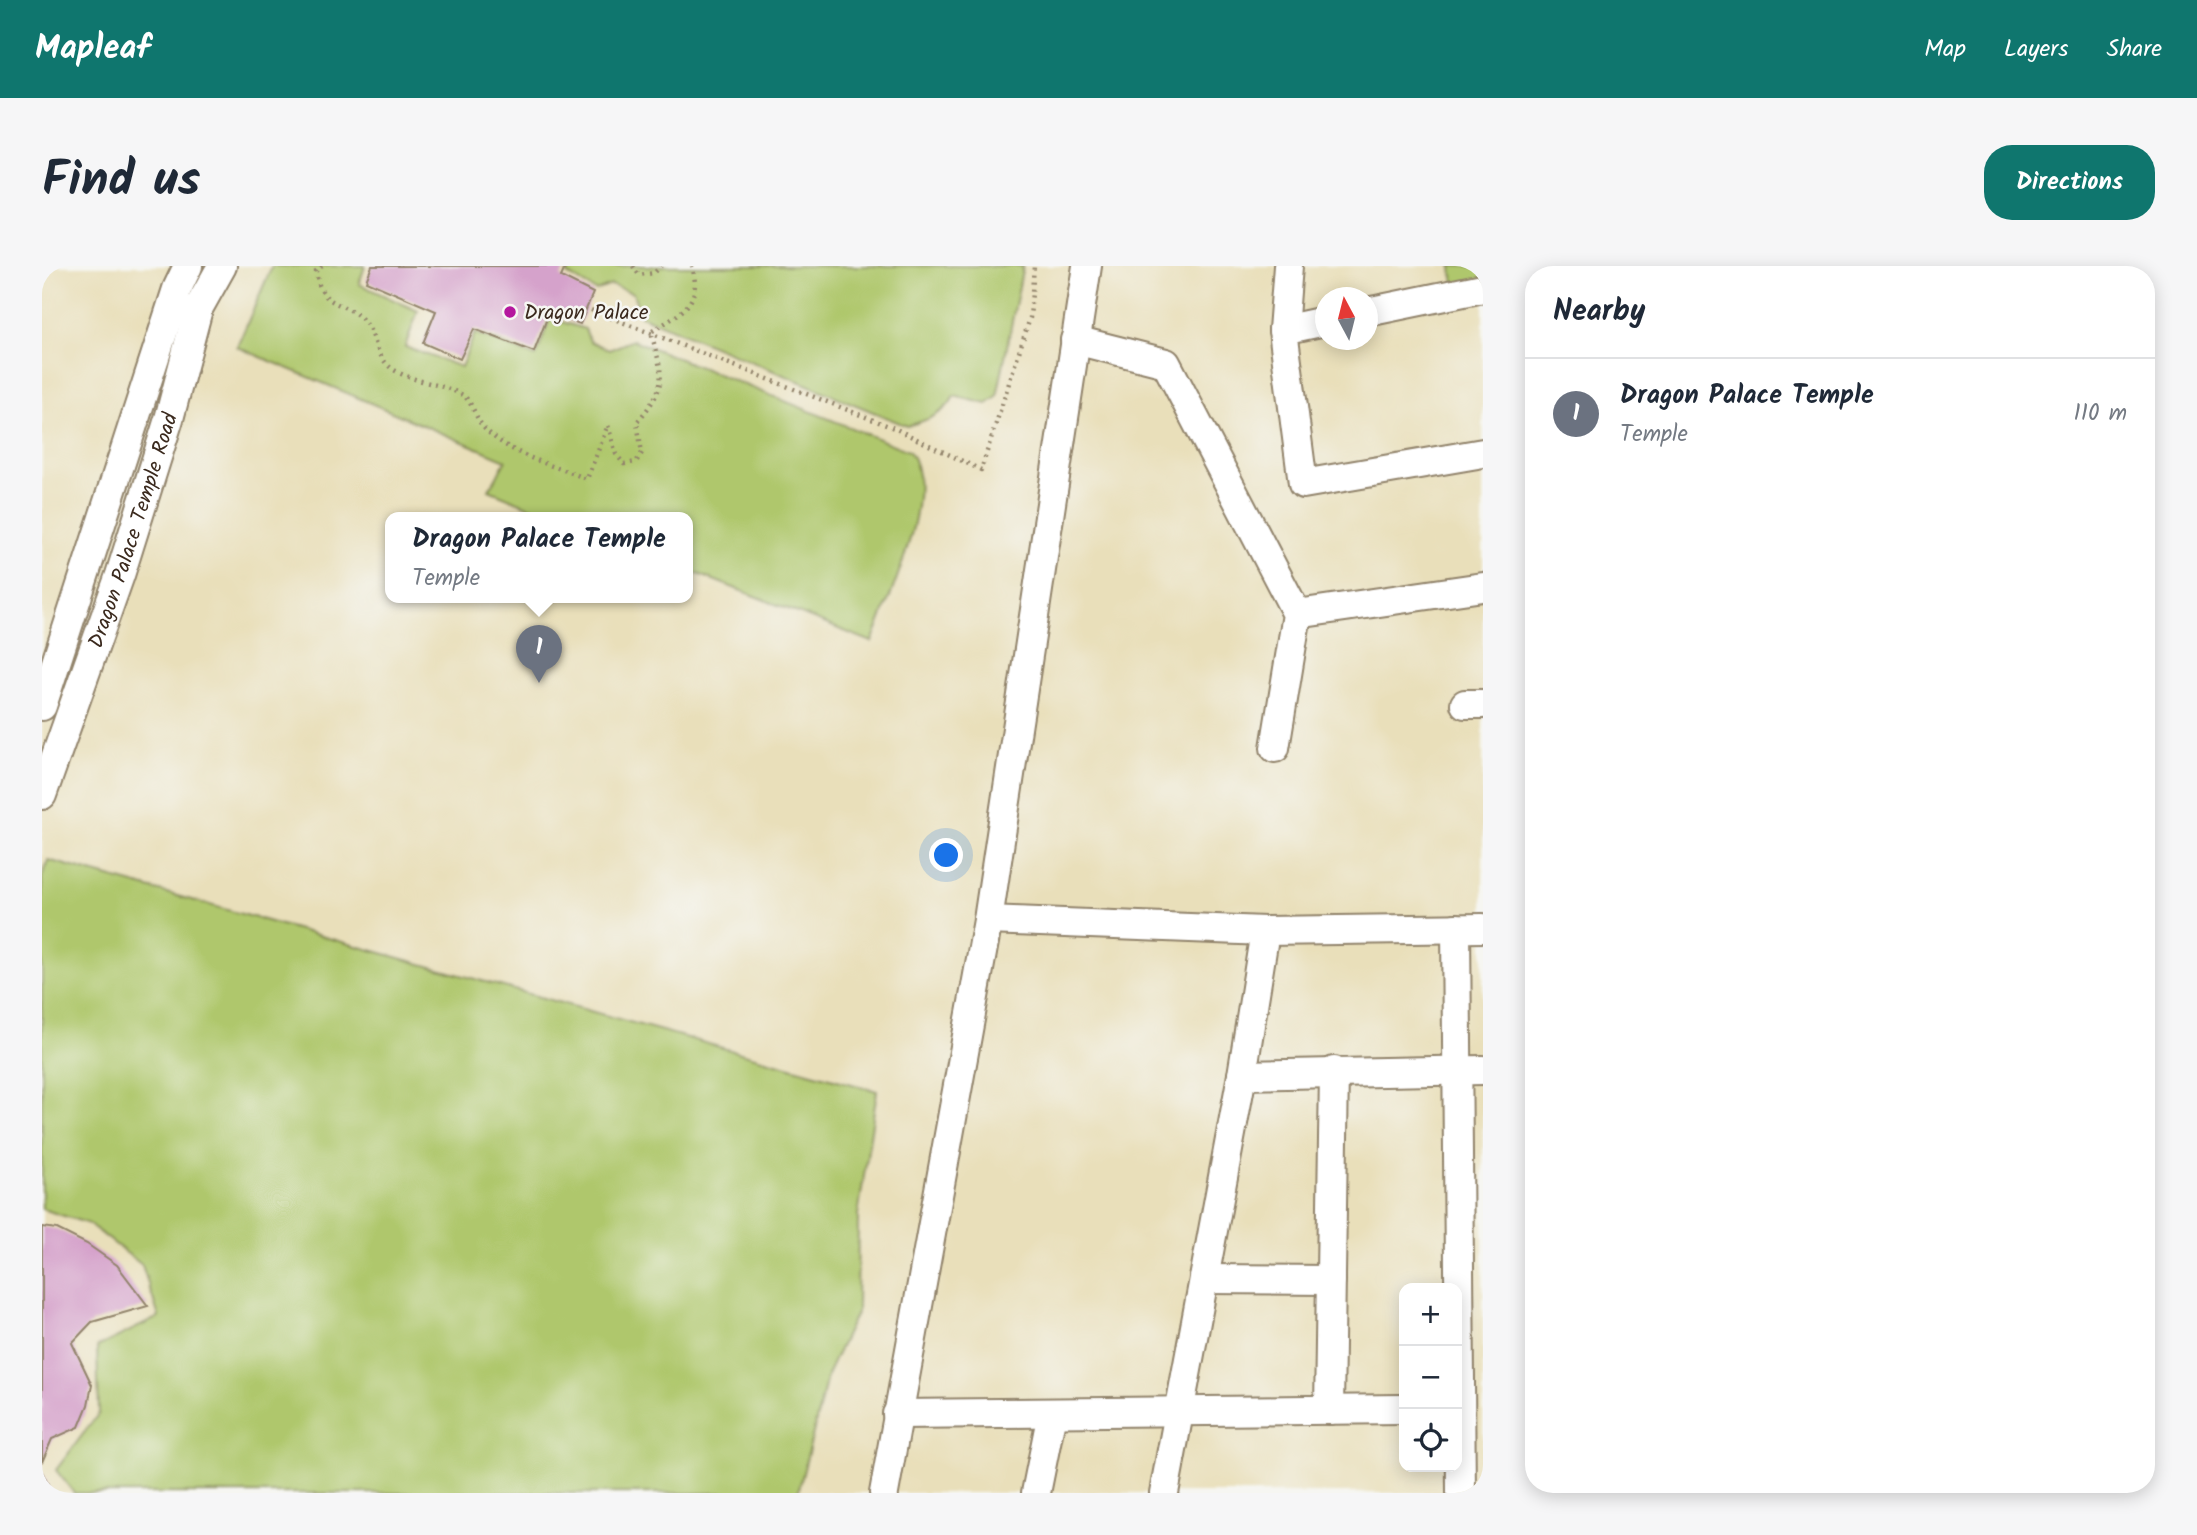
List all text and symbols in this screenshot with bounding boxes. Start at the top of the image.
text: Mapleaf [35,23,151,76]
text: Map [1924,30,1966,69]
text: Layers [2004,30,2068,69]
text: Share [2106,30,2162,69]
text: Find us [42,143,200,221]
button: Directions [1984,145,2155,220]
north arrow [1315,287,1378,350]
text: Nearby [1553,288,1645,336]
place label: Dragon Palace [524,297,649,330]
marker: Dragon Palace [502,304,518,320]
text: Dragon Palace Temple [1620,375,1874,417]
text: 1 [1573,396,1579,432]
text: 110 m [2074,396,2127,432]
street label: Dragon Palace Temple Road [80,409,188,653]
text: Temple [1620,417,1688,453]
popup [385,512,693,603]
text: Dragon Palace Temple [412,519,666,561]
text: Temple [412,561,480,597]
pin: 1 [516,625,562,683]
your location [929,838,963,872]
map controls [1399,1283,1462,1472]
button: + [1399,1283,1462,1346]
button: − [1399,1346,1462,1409]
button: locate [1399,1409,1462,1472]

